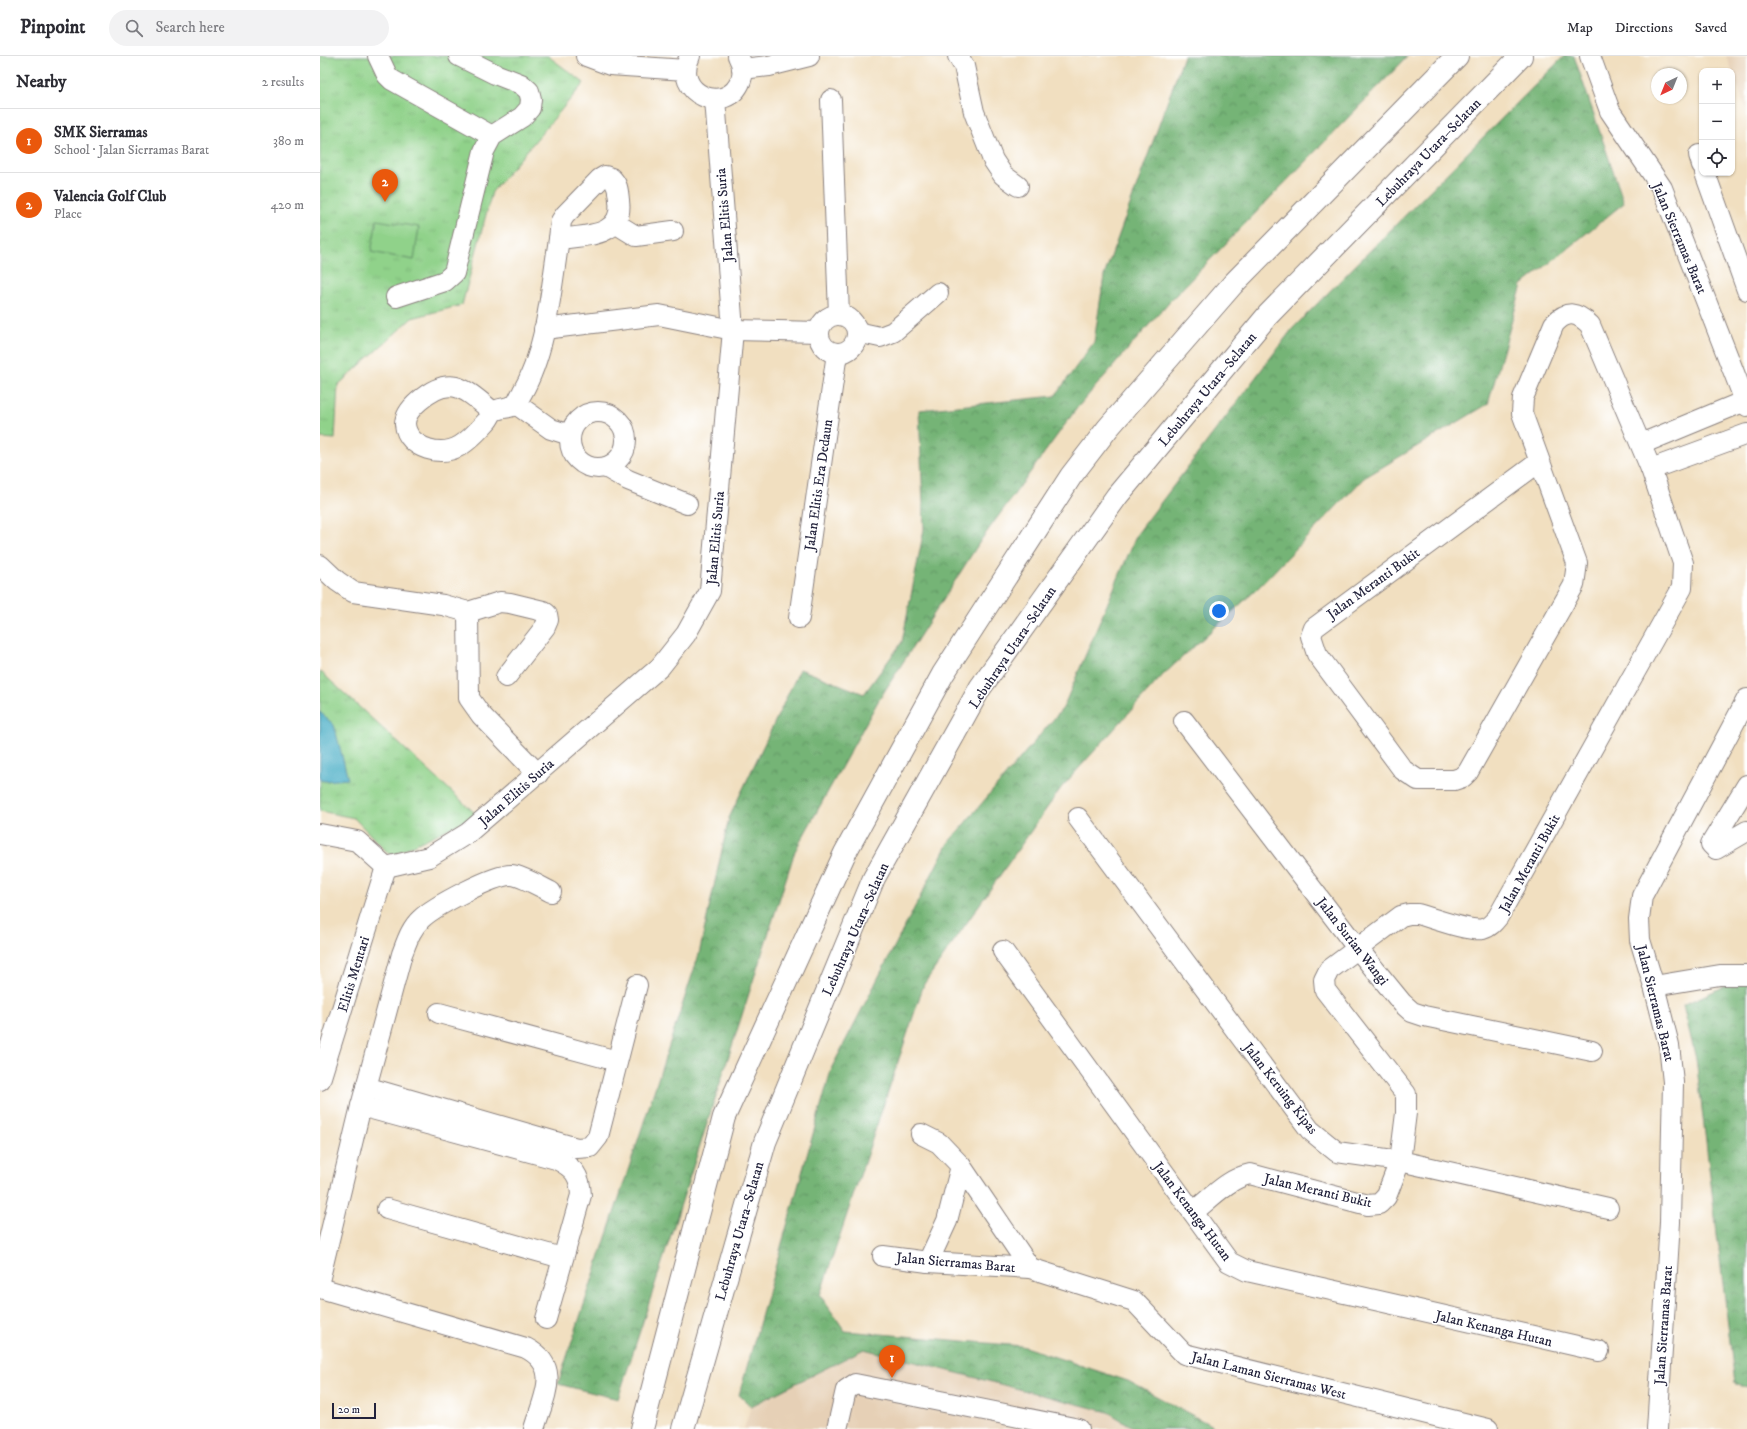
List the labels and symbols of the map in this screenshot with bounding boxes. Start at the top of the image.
north arrow [1651,68,1687,104]
street label: Lebuhraya Utara–Selatan [1372,94,1486,211]
street label: Jalan Elitis Suria [712,167,738,265]
pin: 2 [372,169,398,202]
street label: Jalan Sierramas Barat [1647,178,1711,297]
street label: Lebuhraya Utara–Selatan [1155,328,1261,450]
street label: Jalan Elitis Era Dedaun [801,418,837,554]
street label: Jalan Elitis Suria [703,490,729,588]
street label: Jalan Meranti Bukit [1322,544,1424,625]
street label: Lebuhraya Utara–Selatan [965,582,1061,712]
your location [1209,601,1229,621]
street label: Jalan Elitis Suria [474,755,558,832]
street label: Jalan Meranti Bukit [1494,810,1565,918]
street label: Lebuhraya Utara–Selatan [818,859,894,999]
street label: Jalan Surian Wangi [1311,893,1392,989]
street label: Elitis Mentari [334,934,374,1014]
street label: Jalan Sierramas Barat [1631,941,1678,1064]
street label: Jalan Keruing Kipas [1238,1038,1322,1138]
street label: Jalan Kenanga Hutan [1148,1157,1236,1265]
street label: Lebuhraya Utara–Selatan [711,1159,769,1303]
street label: Jalan Meranti Bukit [1260,1169,1374,1212]
street label: Jalan Sierramas Barat [894,1249,1017,1277]
street label: Jalan Sierramas Barat [1651,1264,1677,1387]
street label: Jalan Kenanga Hutan [1432,1306,1555,1351]
pin: 1 [879,1345,905,1378]
street label: Jalan Laman Sierramas West [1188,1348,1349,1404]
scale bar [332,1401,376,1420]

